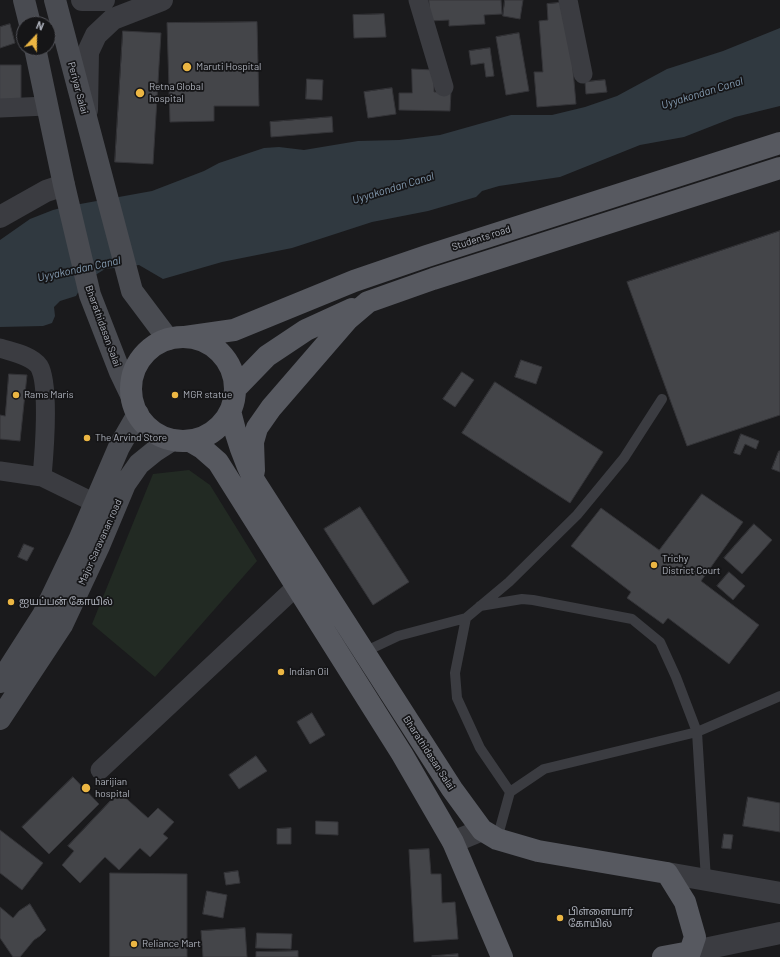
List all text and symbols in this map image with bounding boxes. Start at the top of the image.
north arrow [16,16,56,56]
text: N [34,18,46,33]
street label: Periyar Salai [65,61,91,115]
marker: Maruti Hospital [181,61,193,73]
place label: Maruti Hospital [196,61,261,73]
water label: Uyyakondan Canal [660,74,744,112]
place label: Retna Global hospital [149,81,203,104]
marker: Retna Global hospital [134,87,146,99]
water label: Uyyakondan Canal [351,169,435,207]
street label: Students road [450,223,512,253]
water label: Uyyakondan Canal [36,254,122,284]
street label: Bharathidasan Salai [83,284,123,368]
place label: Rams Maris [24,389,74,401]
place label: MGR statue [183,389,232,401]
marker: Rams Maris [11,390,21,400]
marker: MGR statue [170,390,180,400]
place label: The Arvind Store [95,432,167,444]
marker: The Arvind Store [82,433,92,443]
street label: Major Saravanan road [76,497,124,587]
place label: Trichy District Court [662,553,720,576]
marker: Trichy District Court [649,560,659,570]
place label: ஐயப்பன் கோயில் [19,596,113,608]
marker: ஐயப்பன் கோயில் [6,597,16,607]
place label: Indian Oil [289,666,328,678]
marker: Indian Oil [276,667,286,677]
street label: Bharathidasan Salai [401,714,457,792]
place label: harijian hospital [95,776,130,800]
marker: harijian hospital [80,782,92,794]
place label: பிள்ளையார் கோயில் [568,906,634,930]
marker: பிள்ளையார் கோயில் [555,913,565,923]
place label: Reliance Mart [142,938,201,950]
marker: Reliance Mart [129,939,139,949]

